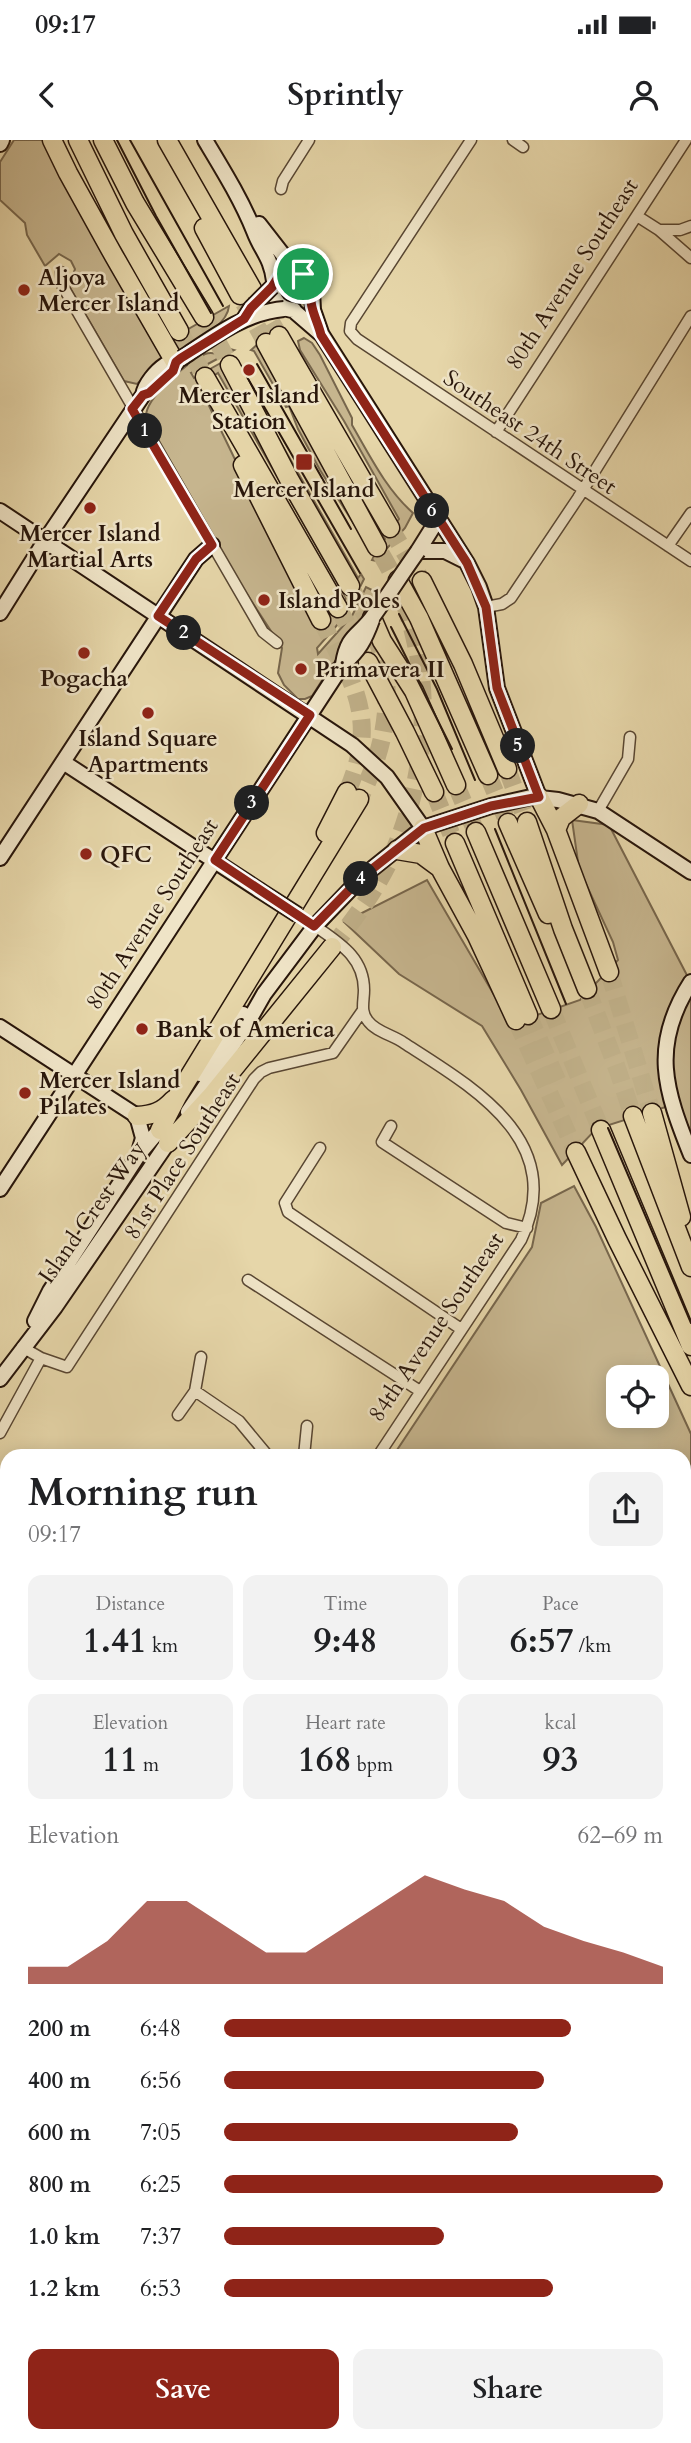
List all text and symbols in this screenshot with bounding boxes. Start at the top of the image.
text: 09:17 [35,7,96,42]
text: Sprintly [287,73,404,117]
icon: back [28,76,66,114]
icon: person [625,76,663,114]
street label: 80th Avenue Southeast [498,172,646,376]
pin [273,244,333,304]
icon: arrive [284,255,322,293]
place label: Aljoya Mercer Island [38,262,179,319]
marker: Aljoya Mercer Island [16,282,32,298]
marker: Mercer Island Station [241,362,257,378]
street label: Southeast 24th Street [437,362,623,502]
place label: Mercer Island Station [178,380,320,437]
pin: 1 [128,414,162,448]
text: 1 [140,417,149,443]
marker: Mercer Island [294,452,314,472]
place label: Mercer Island [233,474,375,505]
pin: 6 [414,494,450,528]
text: 6 [427,497,436,523]
marker: Mercer Island Martial Arts [82,500,98,516]
place label: Mercer Island Martial Arts [19,518,161,575]
place label: Island Poles [278,585,400,616]
marker: Island Poles [256,592,272,608]
pin: 2 [166,616,202,650]
text: 2 [179,619,188,645]
marker: Pogacha [76,645,92,661]
place label: Primavera II [315,654,445,685]
marker: Primavera II [293,661,309,677]
place label: Pogacha [40,663,129,694]
marker: Island Square Apartments [140,705,156,721]
place label: Island Square Apartments [78,723,218,780]
pin: 5 [500,728,536,764]
text: 5 [513,732,522,758]
pin: 3 [234,786,270,820]
text: 3 [247,789,256,815]
street label: 80th Avenue Southeast [78,812,226,1016]
place label: QFC [100,839,152,870]
marker: QFC [78,846,94,862]
pin: 4 [344,862,378,896]
text: 4 [356,865,365,891]
place label: Bank of America [156,1014,335,1045]
marker: Bank of America [134,1021,150,1037]
place label: Mercer Island Pilates [39,1065,180,1122]
street label: 81st Place Southeast [116,1067,248,1245]
marker: Mercer Island Pilates [17,1085,33,1101]
street label: Island Crest Way [31,1134,153,1290]
street label: 84th Avenue Southeast [361,1226,511,1428]
map controls [606,1365,669,1428]
button: locate [606,1365,669,1428]
text: Morning run [28,1467,258,1519]
button: share [589,1472,663,1546]
text: 09:17 [28,1519,81,1550]
text: Distance [96,1591,165,1617]
text: Time [324,1591,367,1617]
text: Pace [542,1591,579,1617]
text: 1.41 [83,1617,147,1665]
text: 9:48 [314,1617,377,1665]
text: 6:57 [510,1617,574,1665]
text: km [147,1633,178,1659]
text: /km [574,1633,611,1659]
text: Elevation [93,1710,168,1736]
text: Heart rate [305,1710,386,1736]
text: kcal [545,1710,576,1736]
text: 11 [102,1736,138,1784]
text: 168 [298,1736,352,1784]
text: 93 [543,1736,578,1784]
text: m [138,1752,159,1778]
text: bpm [352,1752,393,1778]
text: Elevation [28,1820,119,1851]
text: 62–69 m [578,1820,663,1851]
text: 200 m [28,2013,91,2044]
text: 6:48 [140,2013,181,2044]
text: 400 m [28,2065,91,2096]
text: 6:56 [140,2065,181,2096]
text: 600 m [28,2117,91,2148]
text: 7:05 [140,2117,181,2148]
text: 800 m [28,2169,91,2200]
text: 6:25 [140,2169,181,2200]
text: 1.0 km [28,2221,100,2252]
text: 7:37 [140,2221,181,2252]
text: 1.2 km [28,2273,100,2304]
text: 6:53 [140,2273,181,2304]
button: Save [28,2349,339,2429]
button: Share [353,2349,663,2429]

